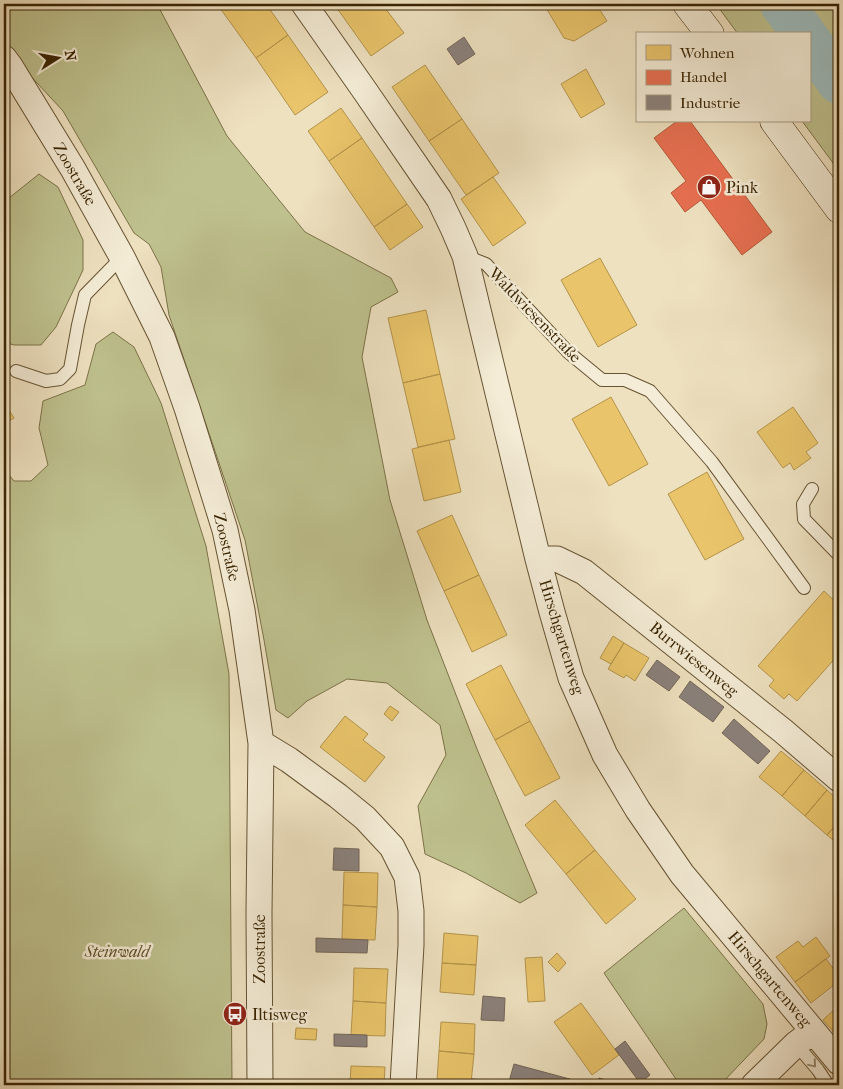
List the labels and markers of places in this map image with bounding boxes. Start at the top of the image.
shop icon: Pink [696,174,722,200]
place label: Pink [726,178,759,197]
bus stop icon: Iltisweg [222,1001,248,1027]
place label: Iltisweg [252,1005,307,1024]

